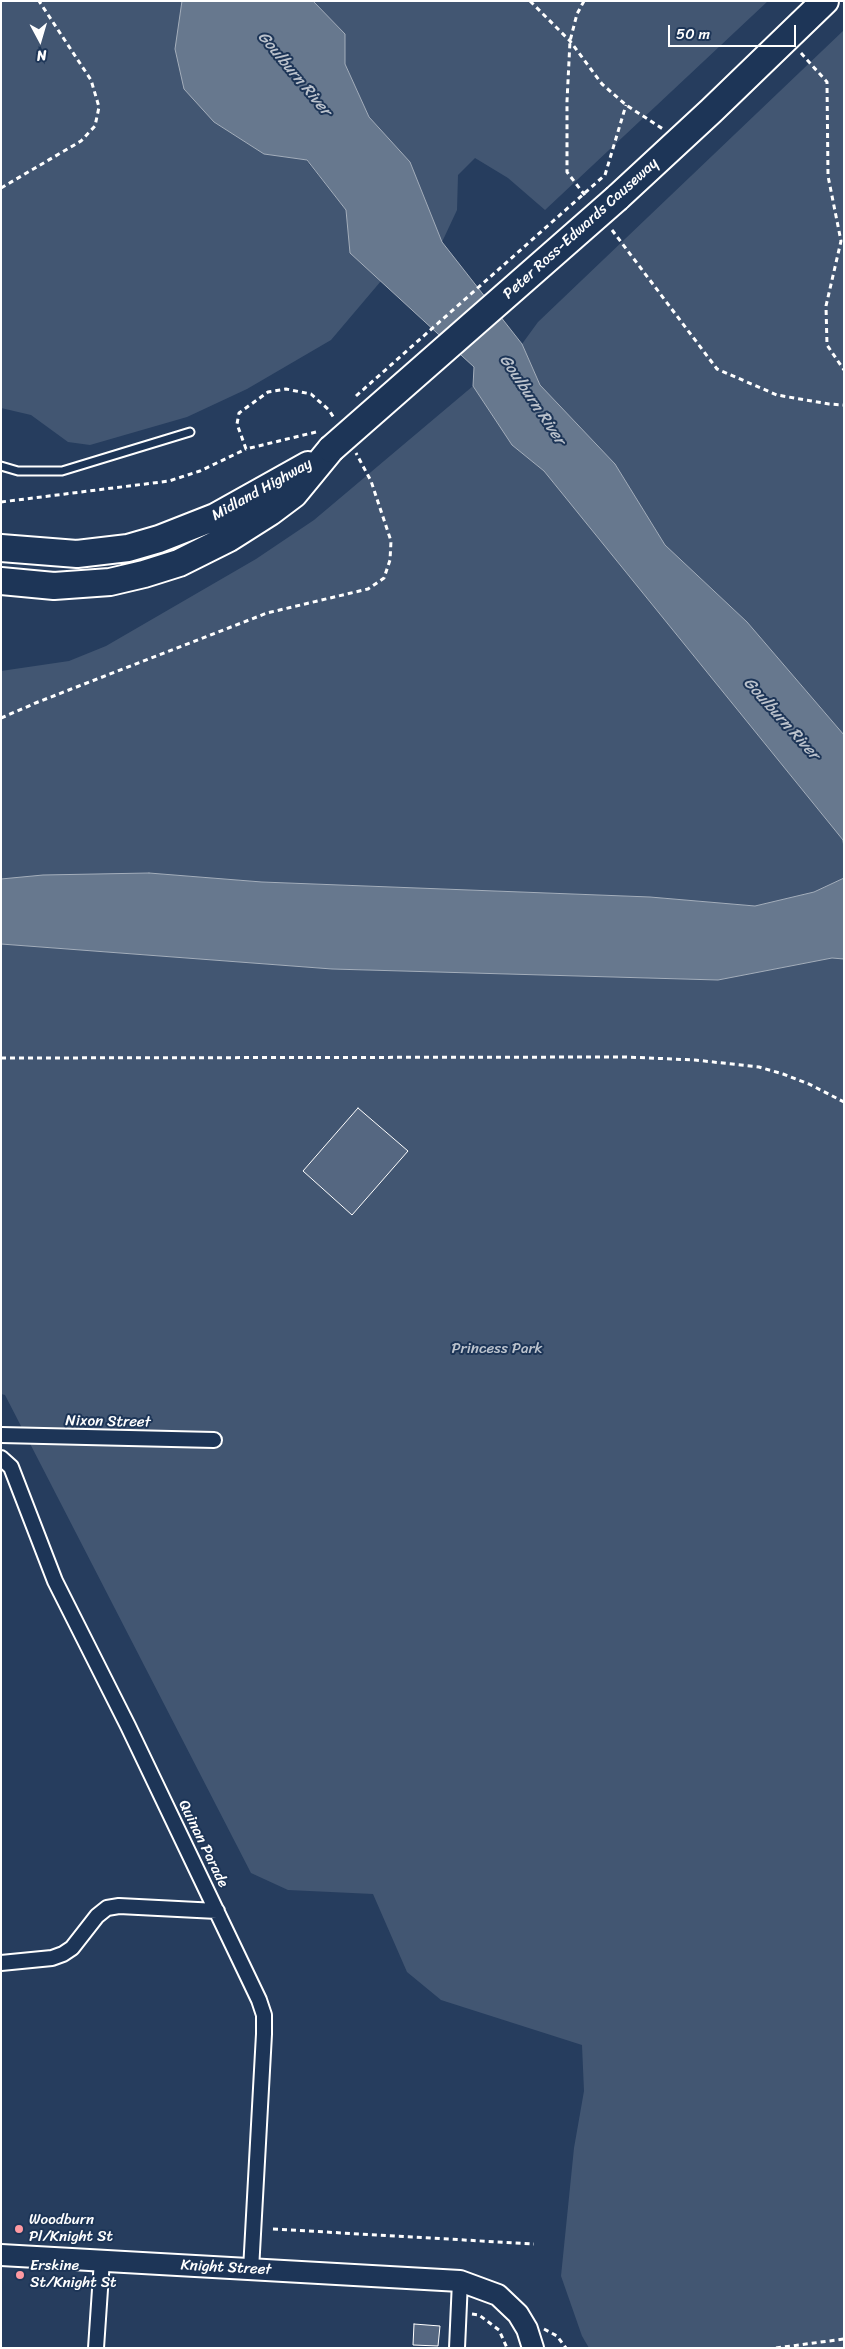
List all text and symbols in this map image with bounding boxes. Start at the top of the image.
north arrow [15,15,65,65]
scale bar [670,15,798,47]
text: 50 m [676,21,710,47]
water label: Goulburn River [253,28,335,120]
text: N [35,42,48,68]
street label: Peter Ross-Edwards Causeway [500,155,662,303]
water label: Goulburn River [495,352,569,448]
street label: Midland Highway [209,455,315,525]
water label: Goulburn River [739,674,823,764]
park label: Princess Park [451,1340,543,1358]
street label: Nixon Street [65,1412,151,1432]
street label: Quinan Parade [174,1797,232,1891]
place label: Woodburn Pl/Knight St [29,2211,113,2246]
marker: Woodburn Pl/Knight St [13,2223,25,2235]
place label: Erskine St/Knight St [30,2257,117,2292]
street label: Knight Street [180,2257,272,2279]
marker: Erskine St/Knight St [14,2269,26,2281]

